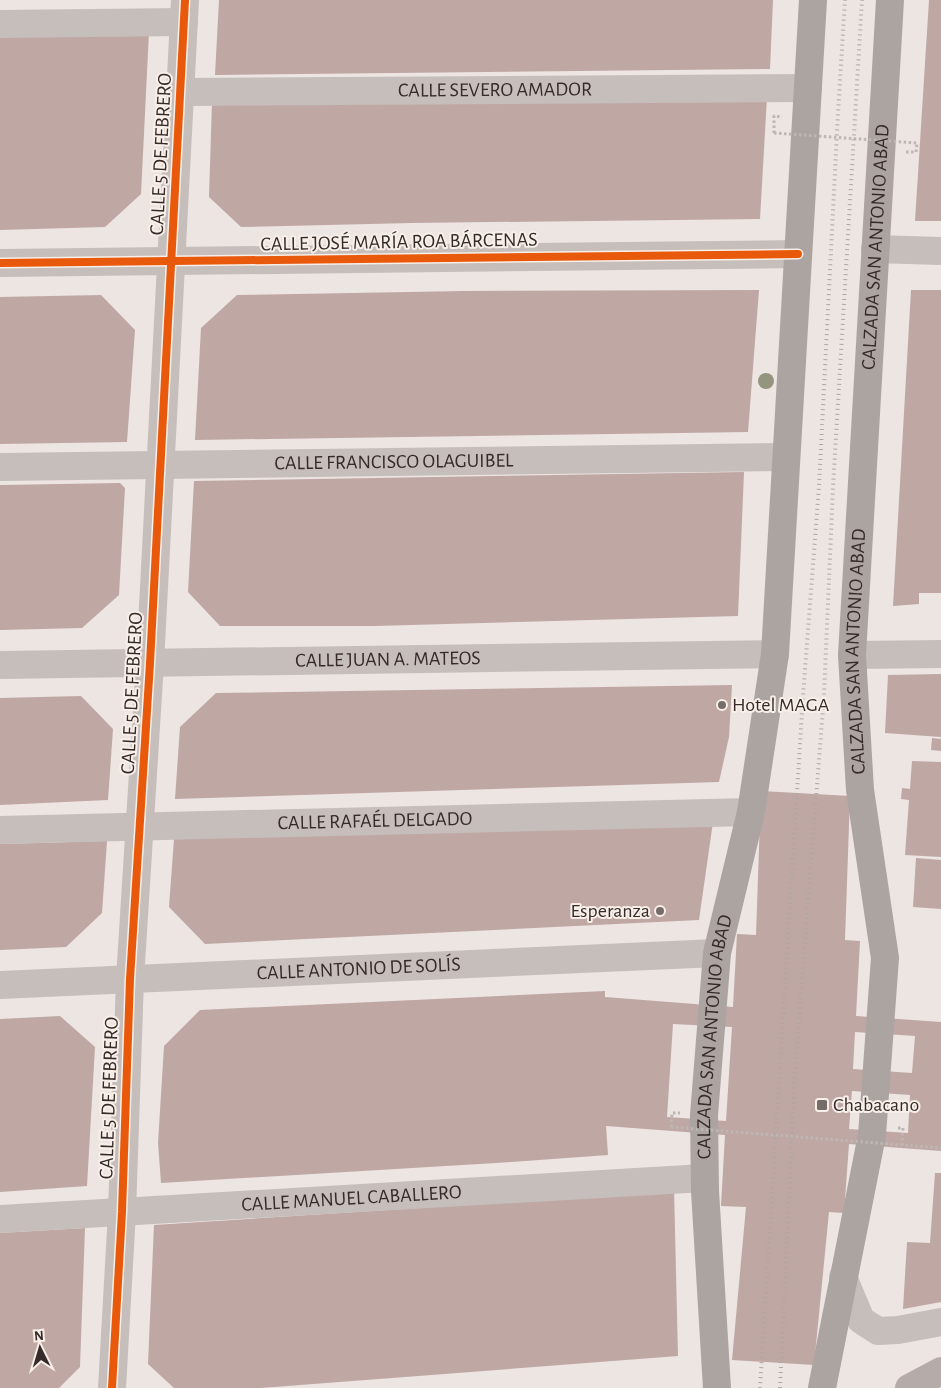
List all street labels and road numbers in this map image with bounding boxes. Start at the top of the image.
street label: CALLE 5 DE FEBRERO [147,72,175,236]
street label: CALLE SEVERO AMADOR [398,79,592,101]
street label: CALZADA SAN ANTONIO ABAD [859,124,893,371]
street label: CALLE JOSÉ MARÍA ROA BÁRCENAS [260,229,538,254]
street label: CALLE FRANCISCO OLAGUIBEL [274,450,514,474]
street label: CALZADA SAN ANTONIO ABAD [842,528,869,775]
street label: CALLE 5 DE FEBRERO [118,611,146,775]
street label: CALLE JUAN A. MATEOS [295,648,481,671]
street label: CALLE RAFAÉL DELGADO [277,809,472,833]
street label: CALZADA SAN ANTONIO ABAD [694,913,736,1160]
street label: CALLE ANTONIO DE SOLÍS [256,954,461,984]
street label: CALLE 5 DE FEBRERO [96,1016,122,1180]
street label: CALLE MANUEL CABALLERO [241,1182,462,1215]

